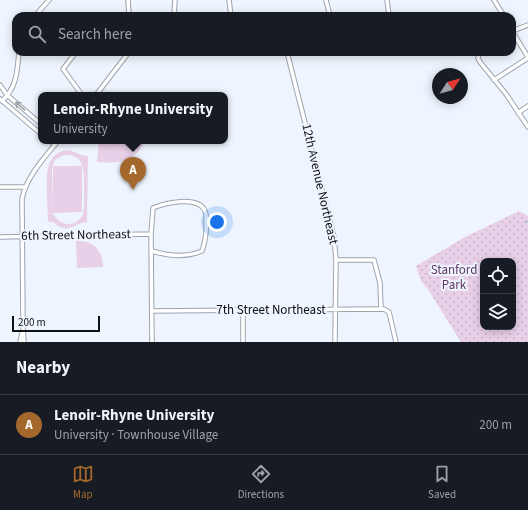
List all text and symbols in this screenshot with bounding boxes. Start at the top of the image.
search box [12,12,516,56]
icon: search [26,23,48,45]
text: Search here [58,24,132,45]
north arrow [432,68,468,104]
popup [38,92,228,144]
text: Lenoir-Rhyne University [53,99,213,120]
one-way arrow [14,101,25,110]
text: University [53,120,108,138]
street label: 12th Avenue Northeast [297,122,343,247]
pin: A [120,157,146,190]
your location [207,212,227,232]
street label: 6th Street Northeast [21,225,132,245]
map controls [480,258,516,330]
button: locate [480,258,516,294]
park label: Stanford Park [431,261,477,294]
button: layers [480,294,516,330]
street label: 7th Street Northeast [216,301,326,319]
scale bar [12,314,100,333]
text: 200 m [18,315,46,330]
text: Nearby [16,356,70,380]
text: Lenoir-Rhyne University [54,405,214,426]
text: A [25,416,33,434]
text: 200 m [479,416,512,434]
text: University · Townhouse Village [54,426,218,444]
tab: Map [72,463,94,502]
tab: Directions [238,463,284,502]
tab: Saved [428,463,456,502]

